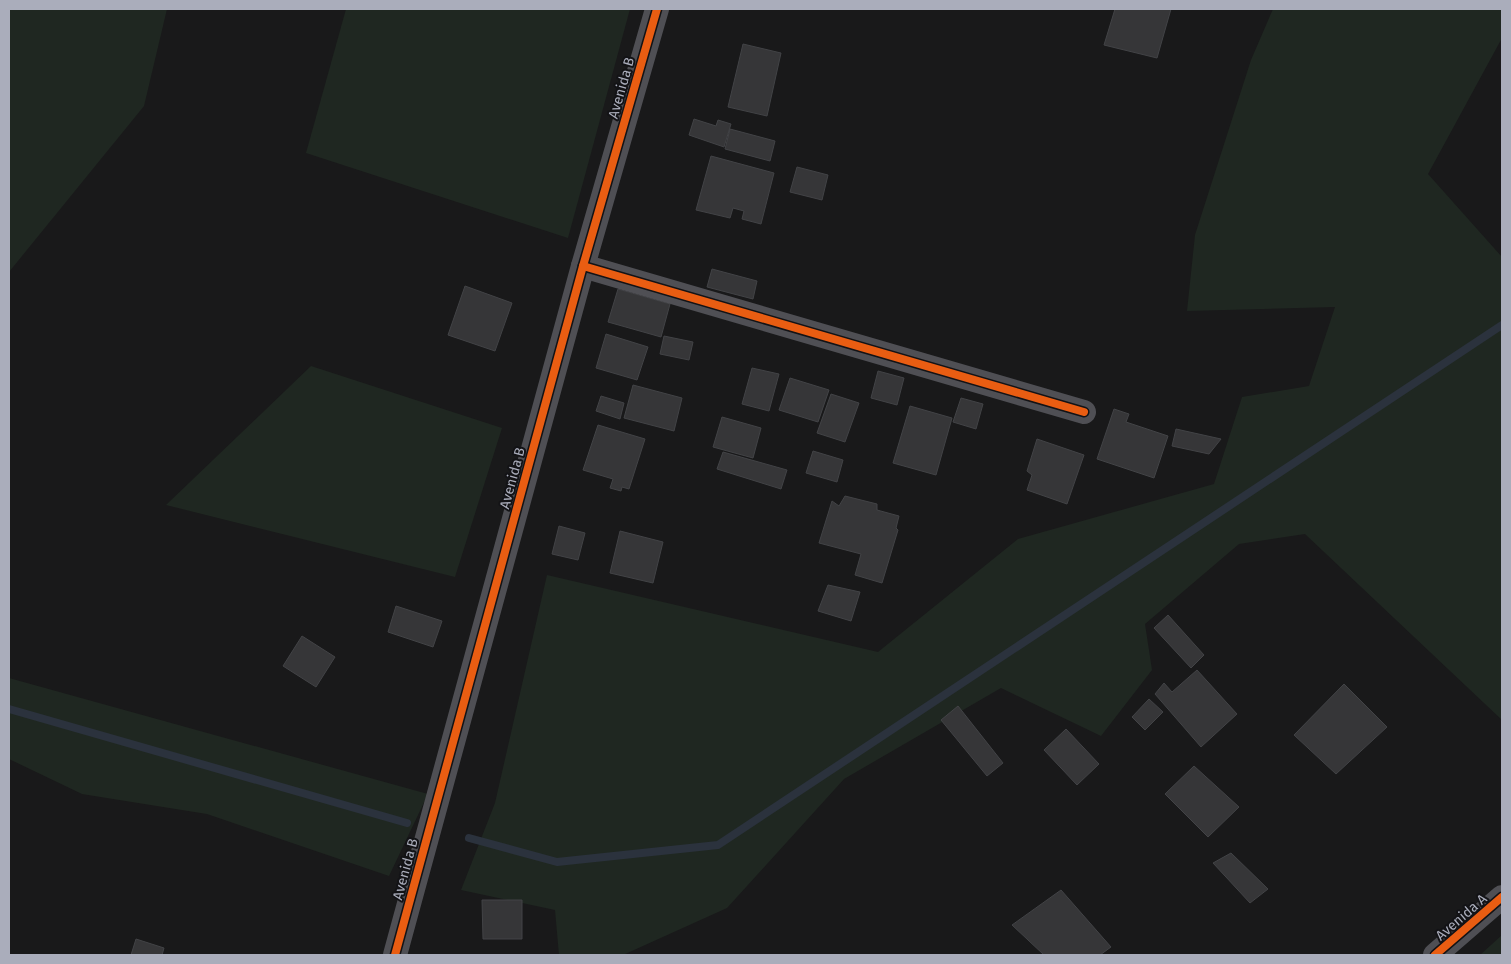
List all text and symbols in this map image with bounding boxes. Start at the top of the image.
street label: Avenida B [605,56,638,121]
street label: Avenida B [496,446,529,511]
street label: Avenida B [389,837,422,902]
street label: Avenida A [1432,891,1490,944]

